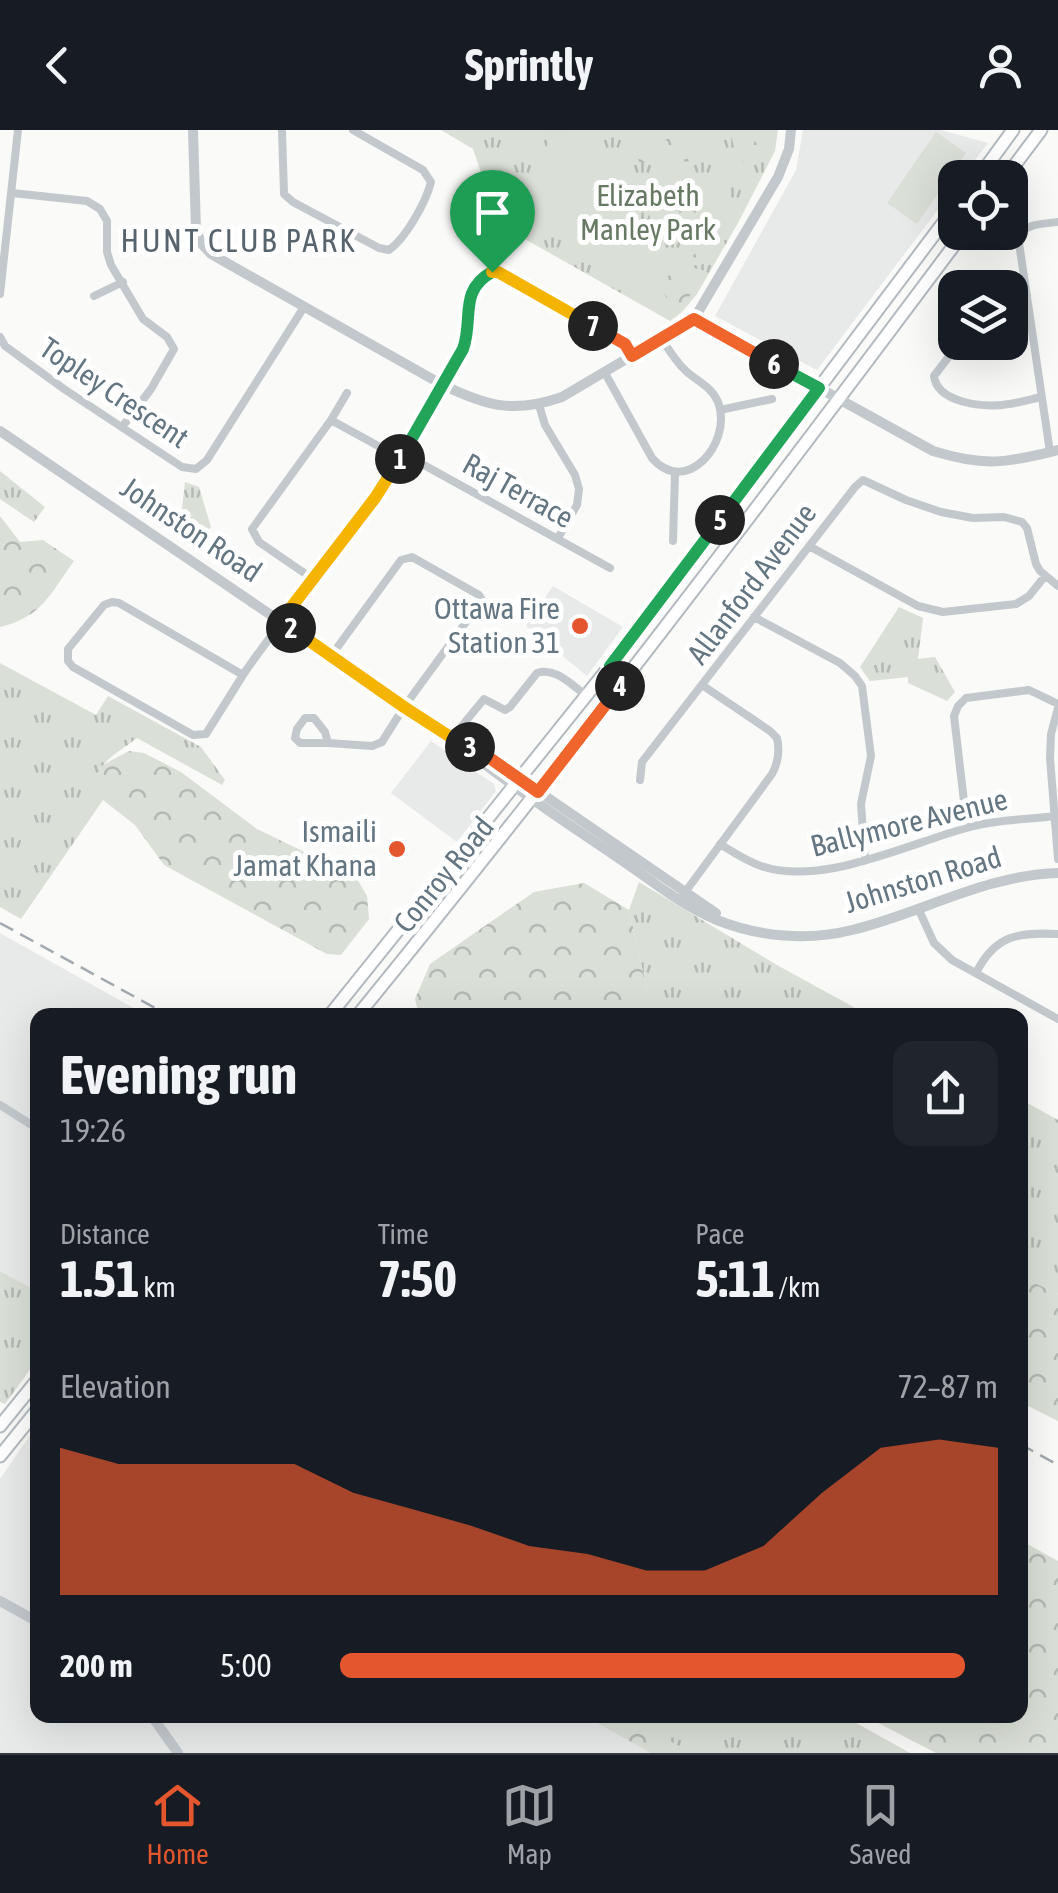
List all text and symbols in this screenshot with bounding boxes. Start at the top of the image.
icon: back [30,38,85,93]
icon: person [973,38,1028,93]
text: Sprintly [465,39,593,91]
map controls [938,160,1028,360]
button: locate [938,160,1028,250]
pin [450,170,535,273]
park label: Elizabeth Manley Park [580,178,716,246]
icon: arrive [465,185,520,240]
district label: HUNT CLUB PARK [121,222,357,259]
button: layers [938,270,1028,360]
pin: 7 [568,301,618,351]
text: 7 [586,310,600,342]
street label: Topley Crescent [34,330,195,454]
pin: 6 [749,339,799,389]
text: 6 [767,348,781,380]
pin: 1 [375,434,425,484]
text: 1 [393,443,407,475]
street label: Raj Terrace [457,446,580,534]
street label: Johnston Road [115,470,268,588]
pin: 5 [695,495,745,545]
street label: Allanford Avenue [680,497,822,670]
text: 5 [713,504,727,536]
place label: Ottawa Fire Station 31 [434,591,560,659]
pin: 2 [266,603,316,653]
text: 2 [284,612,298,644]
marker: Ottawa Fire Station 31 [569,615,591,637]
pin: 4 [595,661,645,711]
text: 4 [613,670,627,702]
pin: 3 [445,722,495,772]
text: 3 [463,731,477,763]
street label: Ballymore Avenue [807,781,1011,863]
street label: Conroy Road [386,810,500,939]
place label: Ismaili Jamat Khana [233,814,377,882]
marker: Ismaili Jamat Khana [386,838,408,860]
street label: Johnston Road [840,839,1005,919]
button: share [893,1041,998,1146]
text: Evening run [60,1043,297,1106]
text: 19:26 [60,1112,126,1149]
text: Distance [60,1218,150,1250]
text: Time [378,1218,429,1250]
text: Pace [695,1218,745,1250]
text: 1.51 [60,1250,139,1308]
text: 7:50 [378,1250,457,1308]
text: 5:11 [695,1250,775,1308]
text: km [139,1271,176,1303]
text: /km [775,1271,821,1303]
text: Elevation [60,1368,171,1405]
text: 72–87 m [898,1368,998,1405]
text: 200 m [60,1647,133,1684]
text: 5:00 [220,1647,271,1684]
tab: Home [146,1778,209,1870]
tab: Map [502,1778,557,1870]
tab: Saved [850,1778,912,1870]

